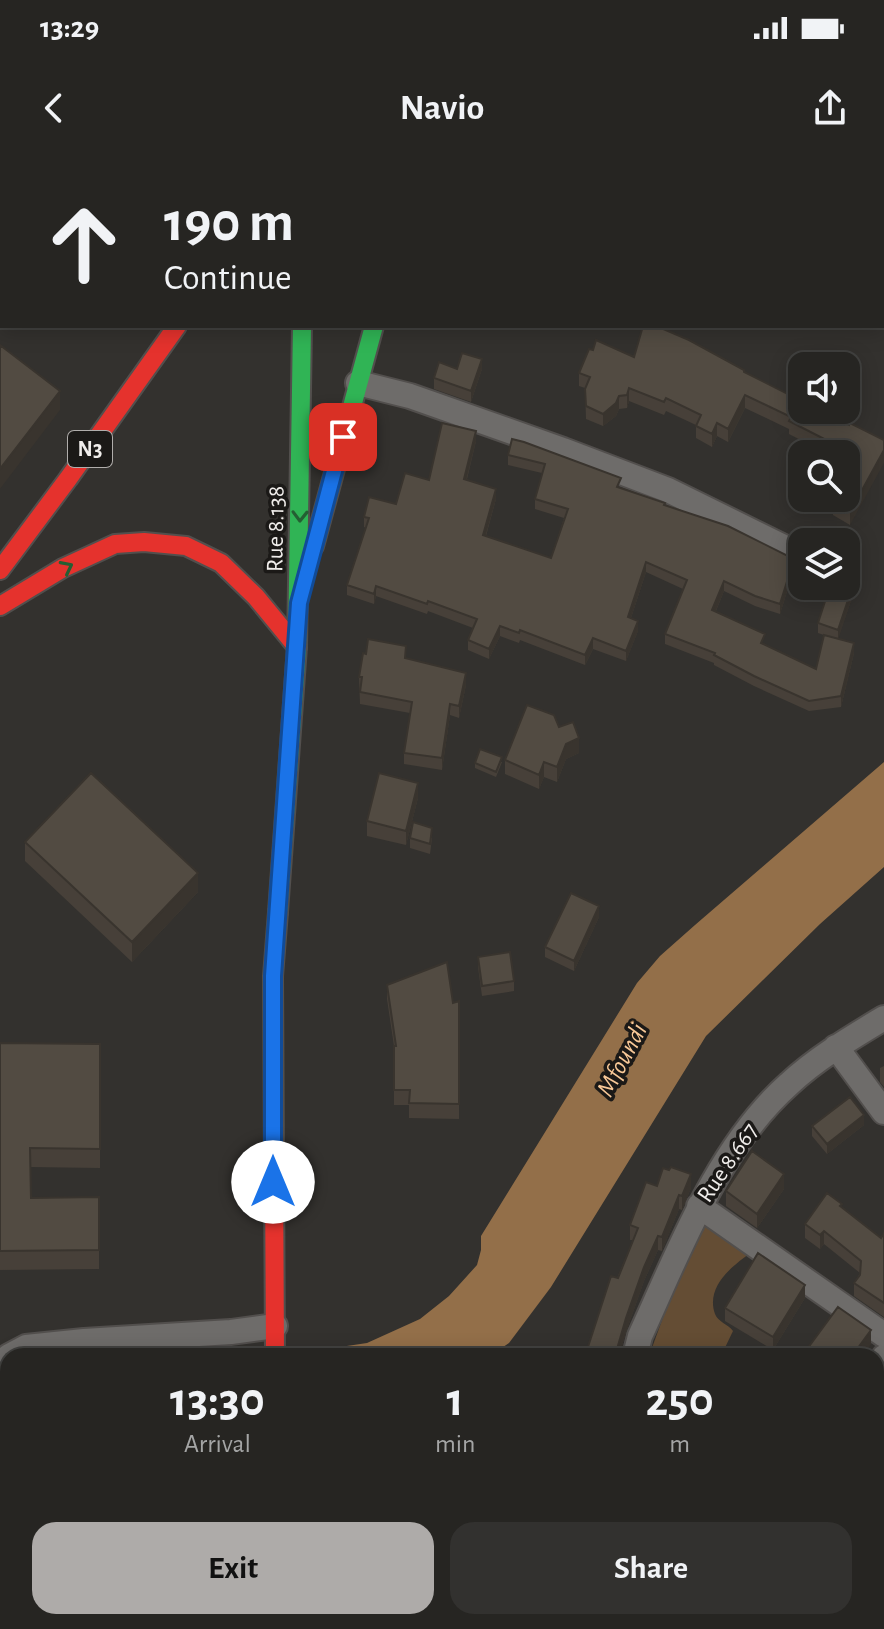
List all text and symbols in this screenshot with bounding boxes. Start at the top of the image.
text: 13:29 [40,13,99,43]
icon: back [32,86,76,130]
icon: share [808,86,852,130]
text: Navio [400,90,484,126]
icon: ahead [32,192,136,296]
text: 190 m [164,195,294,251]
text: Continue [164,260,292,296]
map controls [788,352,860,600]
button: sound [788,352,860,424]
pin [309,403,377,471]
icon: arrive [321,415,365,459]
road number: N3 [68,431,112,467]
button: search [788,440,860,512]
street label: Rue 8.138 [263,486,289,572]
one-way arrow [291,510,309,523]
button: layers [788,528,860,600]
one-way arrow [59,561,74,576]
water label: Mfoundi [592,1019,652,1101]
street label: Rue 8.667 [693,1119,763,1207]
position arrow [231,1140,315,1224]
text: 13:30 [170,1377,265,1425]
text: 1 [446,1377,464,1425]
text: 250 [646,1377,714,1425]
text: Arrival [184,1431,251,1457]
text: min [435,1431,475,1457]
text: m [669,1431,690,1457]
button: Exit [32,1522,434,1614]
button: Share [450,1522,852,1614]

